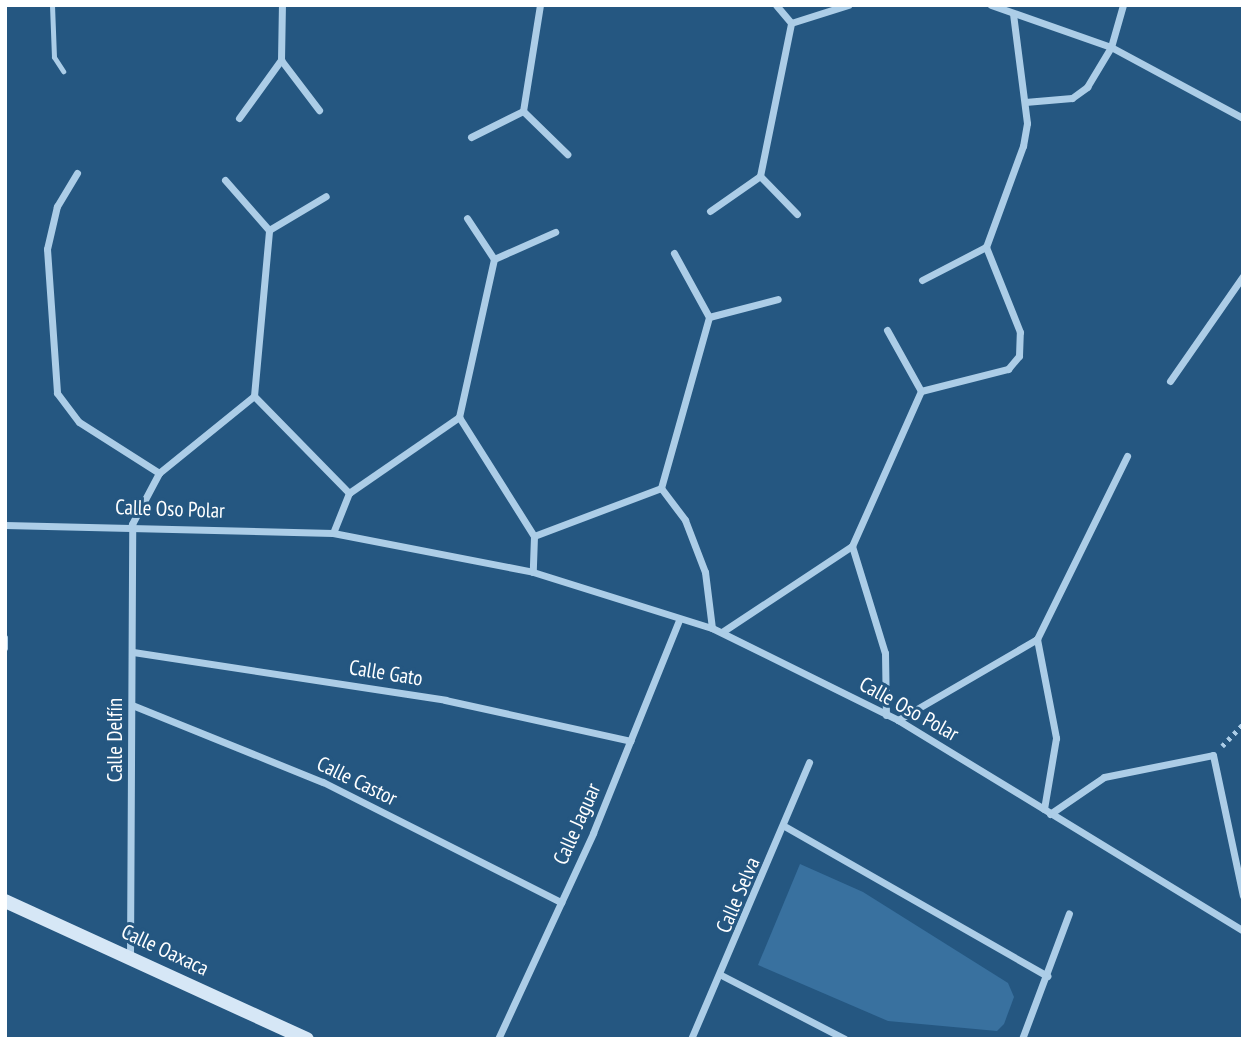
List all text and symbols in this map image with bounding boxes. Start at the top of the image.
street label: Calle Oso Polar [115,494,225,524]
street label: Calle Gato [347,655,425,691]
street label: Calle Oso Polar [855,671,963,747]
street label: Calle Delfín [102,698,128,782]
street label: Calle Castor [313,751,401,811]
street label: Calle Jaguar [548,779,606,869]
street label: Calle Selva [711,853,765,937]
street label: Calle Oaxaca [117,919,213,981]

